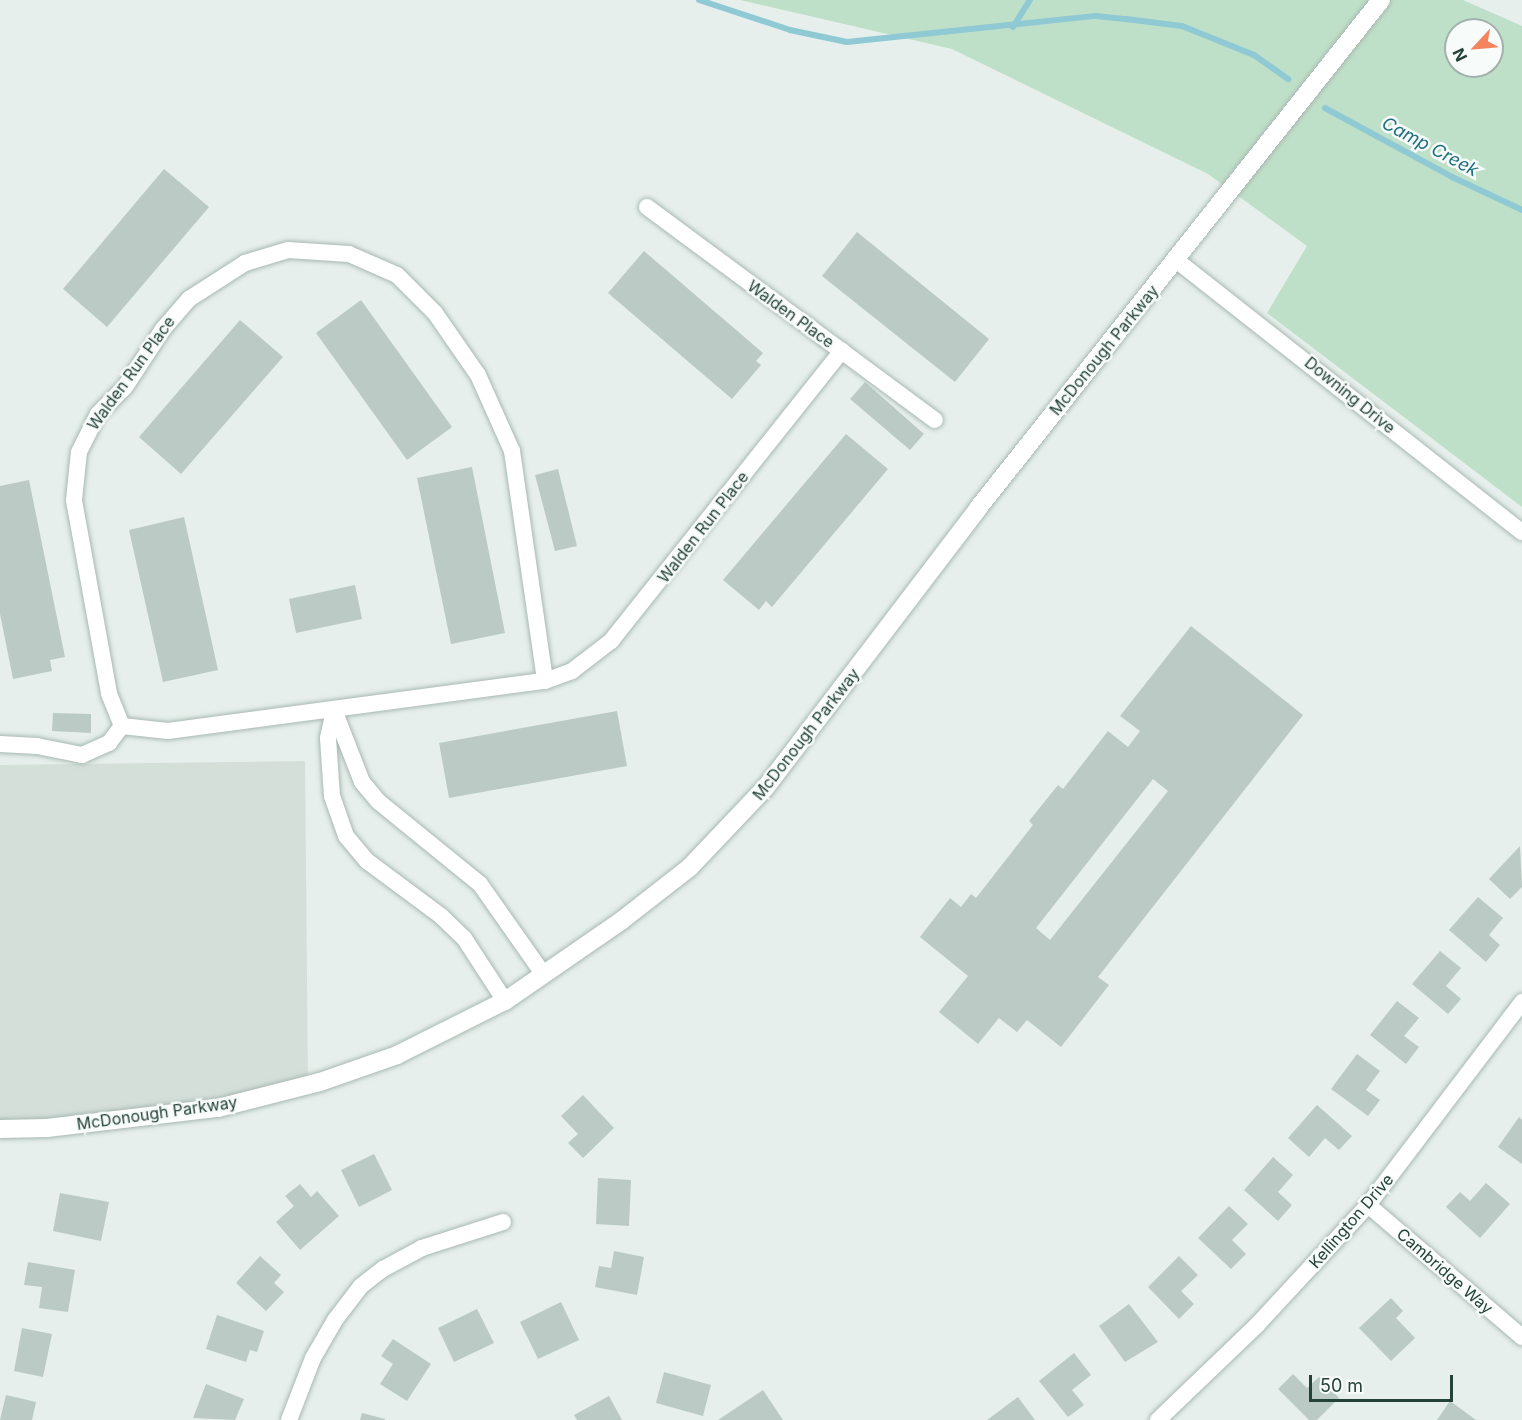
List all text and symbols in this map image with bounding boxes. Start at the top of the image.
north arrow [1444,18,1504,78]
text: N [1448,45,1471,65]
water label: Camp Creek [1378,113,1482,181]
street label: Walden Place [744,276,838,352]
street label: McDonough Parkway [1046,281,1162,419]
street label: Walden Run Place [83,312,179,434]
street label: Downing Drive [1301,353,1399,437]
street label: Walden Run Place [654,467,752,587]
street label: McDonough Parkway [749,664,863,804]
street label: McDonough Parkway [75,1092,239,1134]
street label: Kellington Drive [1305,1170,1397,1272]
street label: Cambridge Way [1393,1224,1497,1318]
scale bar [1312,1363,1456,1401]
text: 50 m [1320,1375,1363,1396]

